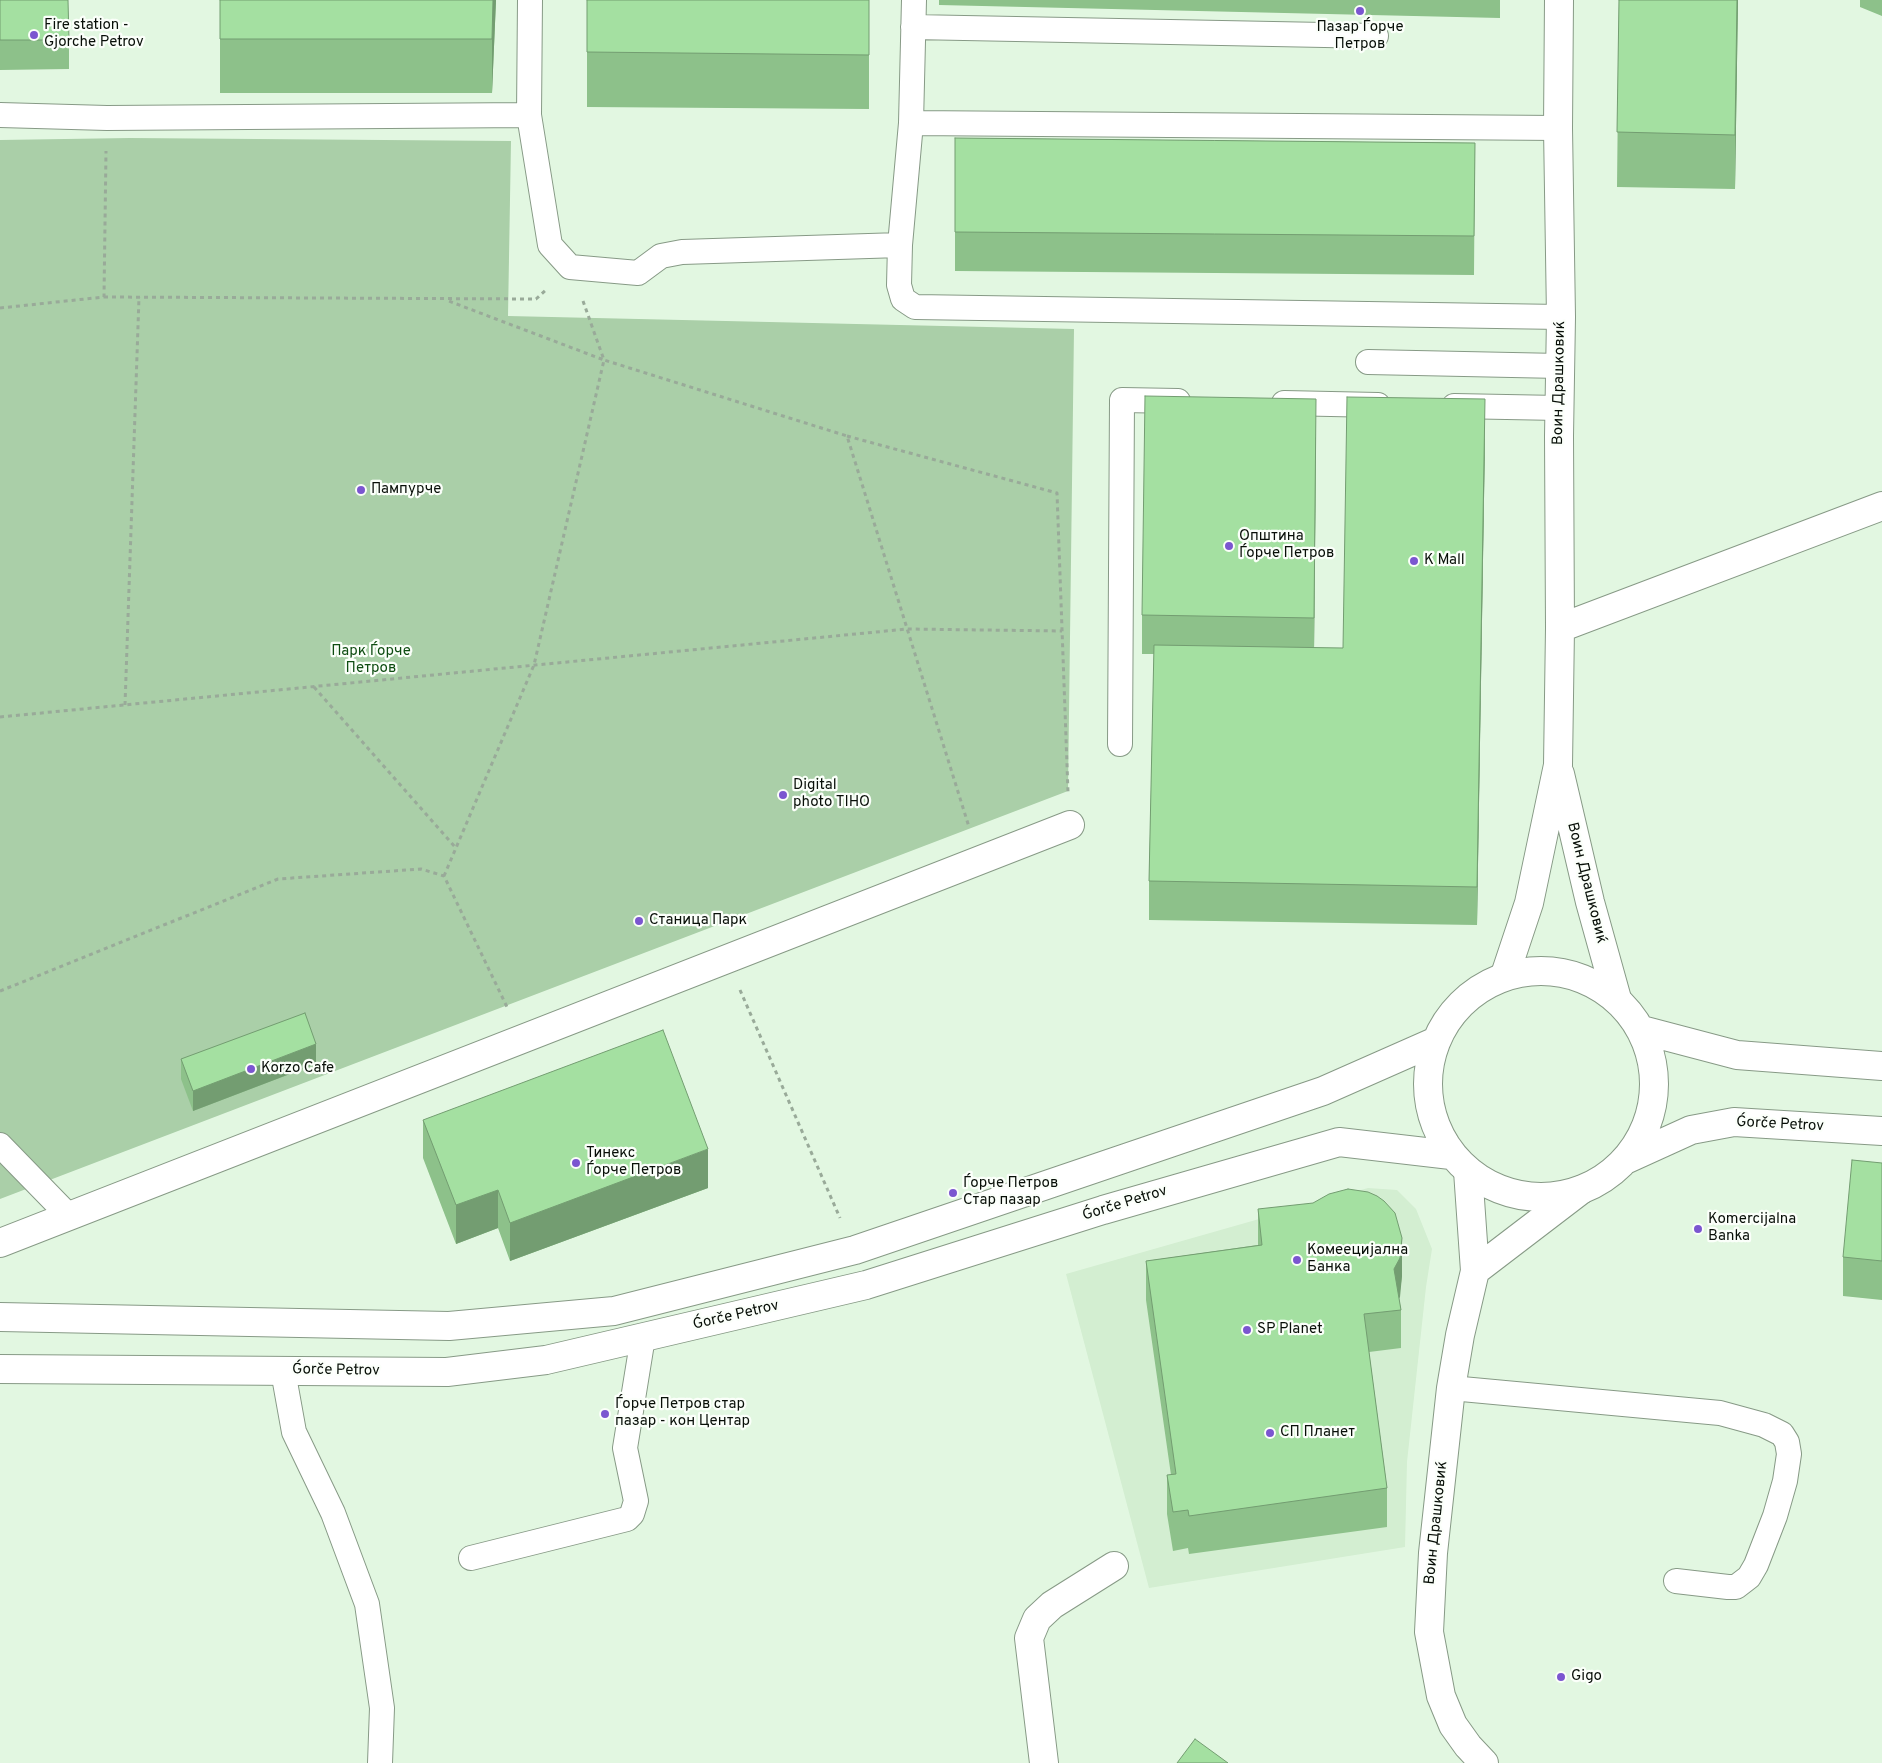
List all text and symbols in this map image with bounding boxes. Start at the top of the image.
marker: Пазар Ѓорче Петров [1354,5,1366,17]
place label: Fire station - Gjorche Petrov [44,17,144,52]
place label: Пазар Ѓорче Петров [1317,19,1403,54]
marker: Fire station - Gjorche Petrov [28,29,40,41]
street label: Воин Драшковиќ [1550,321,1570,445]
place label: Пампурче [371,481,441,499]
marker: Пампурче [355,484,367,496]
place label: Општина Ѓорче Петров [1239,528,1334,563]
marker: Општина Ѓорче Петров [1223,540,1235,552]
place label: K Mall [1424,552,1465,570]
marker: K Mall [1408,555,1420,567]
park label: Парк Ѓорче Петров [331,643,411,678]
place label: Digital photo TIHO [793,777,870,812]
marker: Digital photo TIHO [777,789,789,801]
street label: Воин Драшковиќ [1562,821,1610,945]
place label: Станица Парк [649,912,747,930]
marker: Станица Парк [633,915,645,927]
place label: Korzo Cafe [261,1060,334,1078]
marker: Korzo Cafe [245,1063,257,1075]
street label: Ǵorče Petrov [1736,1114,1824,1136]
place label: Тинекс Ѓорче Петров [586,1145,681,1180]
marker: Тинекс Ѓорче Петров [570,1157,582,1169]
place label: Ѓорче Петров Стар пазар [963,1175,1058,1210]
street label: Ǵorče Petrov [1080,1183,1170,1225]
marker: Ѓорче Петров Стар пазар [947,1187,959,1199]
place label: Komercijalna Banka [1708,1211,1796,1246]
marker: Komercijalna Banka [1692,1223,1704,1235]
place label: Комеецијална Банка [1307,1242,1408,1277]
marker: Комеецијална Банка [1291,1254,1303,1266]
street label: Ǵorče Petrov [691,1297,781,1335]
place label: SP Planet [1257,1321,1323,1339]
marker: SP Planet [1241,1324,1253,1336]
street label: Ǵorče Petrov [292,1361,380,1381]
place label: Ѓорче Петров стар пазар - кон Центар [615,1396,750,1431]
marker: Ѓорче Петров стар пазар - кон Центар [599,1408,611,1420]
place label: СП Планет [1280,1424,1355,1442]
marker: СП Планет [1264,1427,1276,1439]
street label: Воин Драшковиќ [1422,1460,1452,1586]
place label: Gigo [1571,1668,1602,1686]
marker: Gigo [1555,1671,1567,1683]

